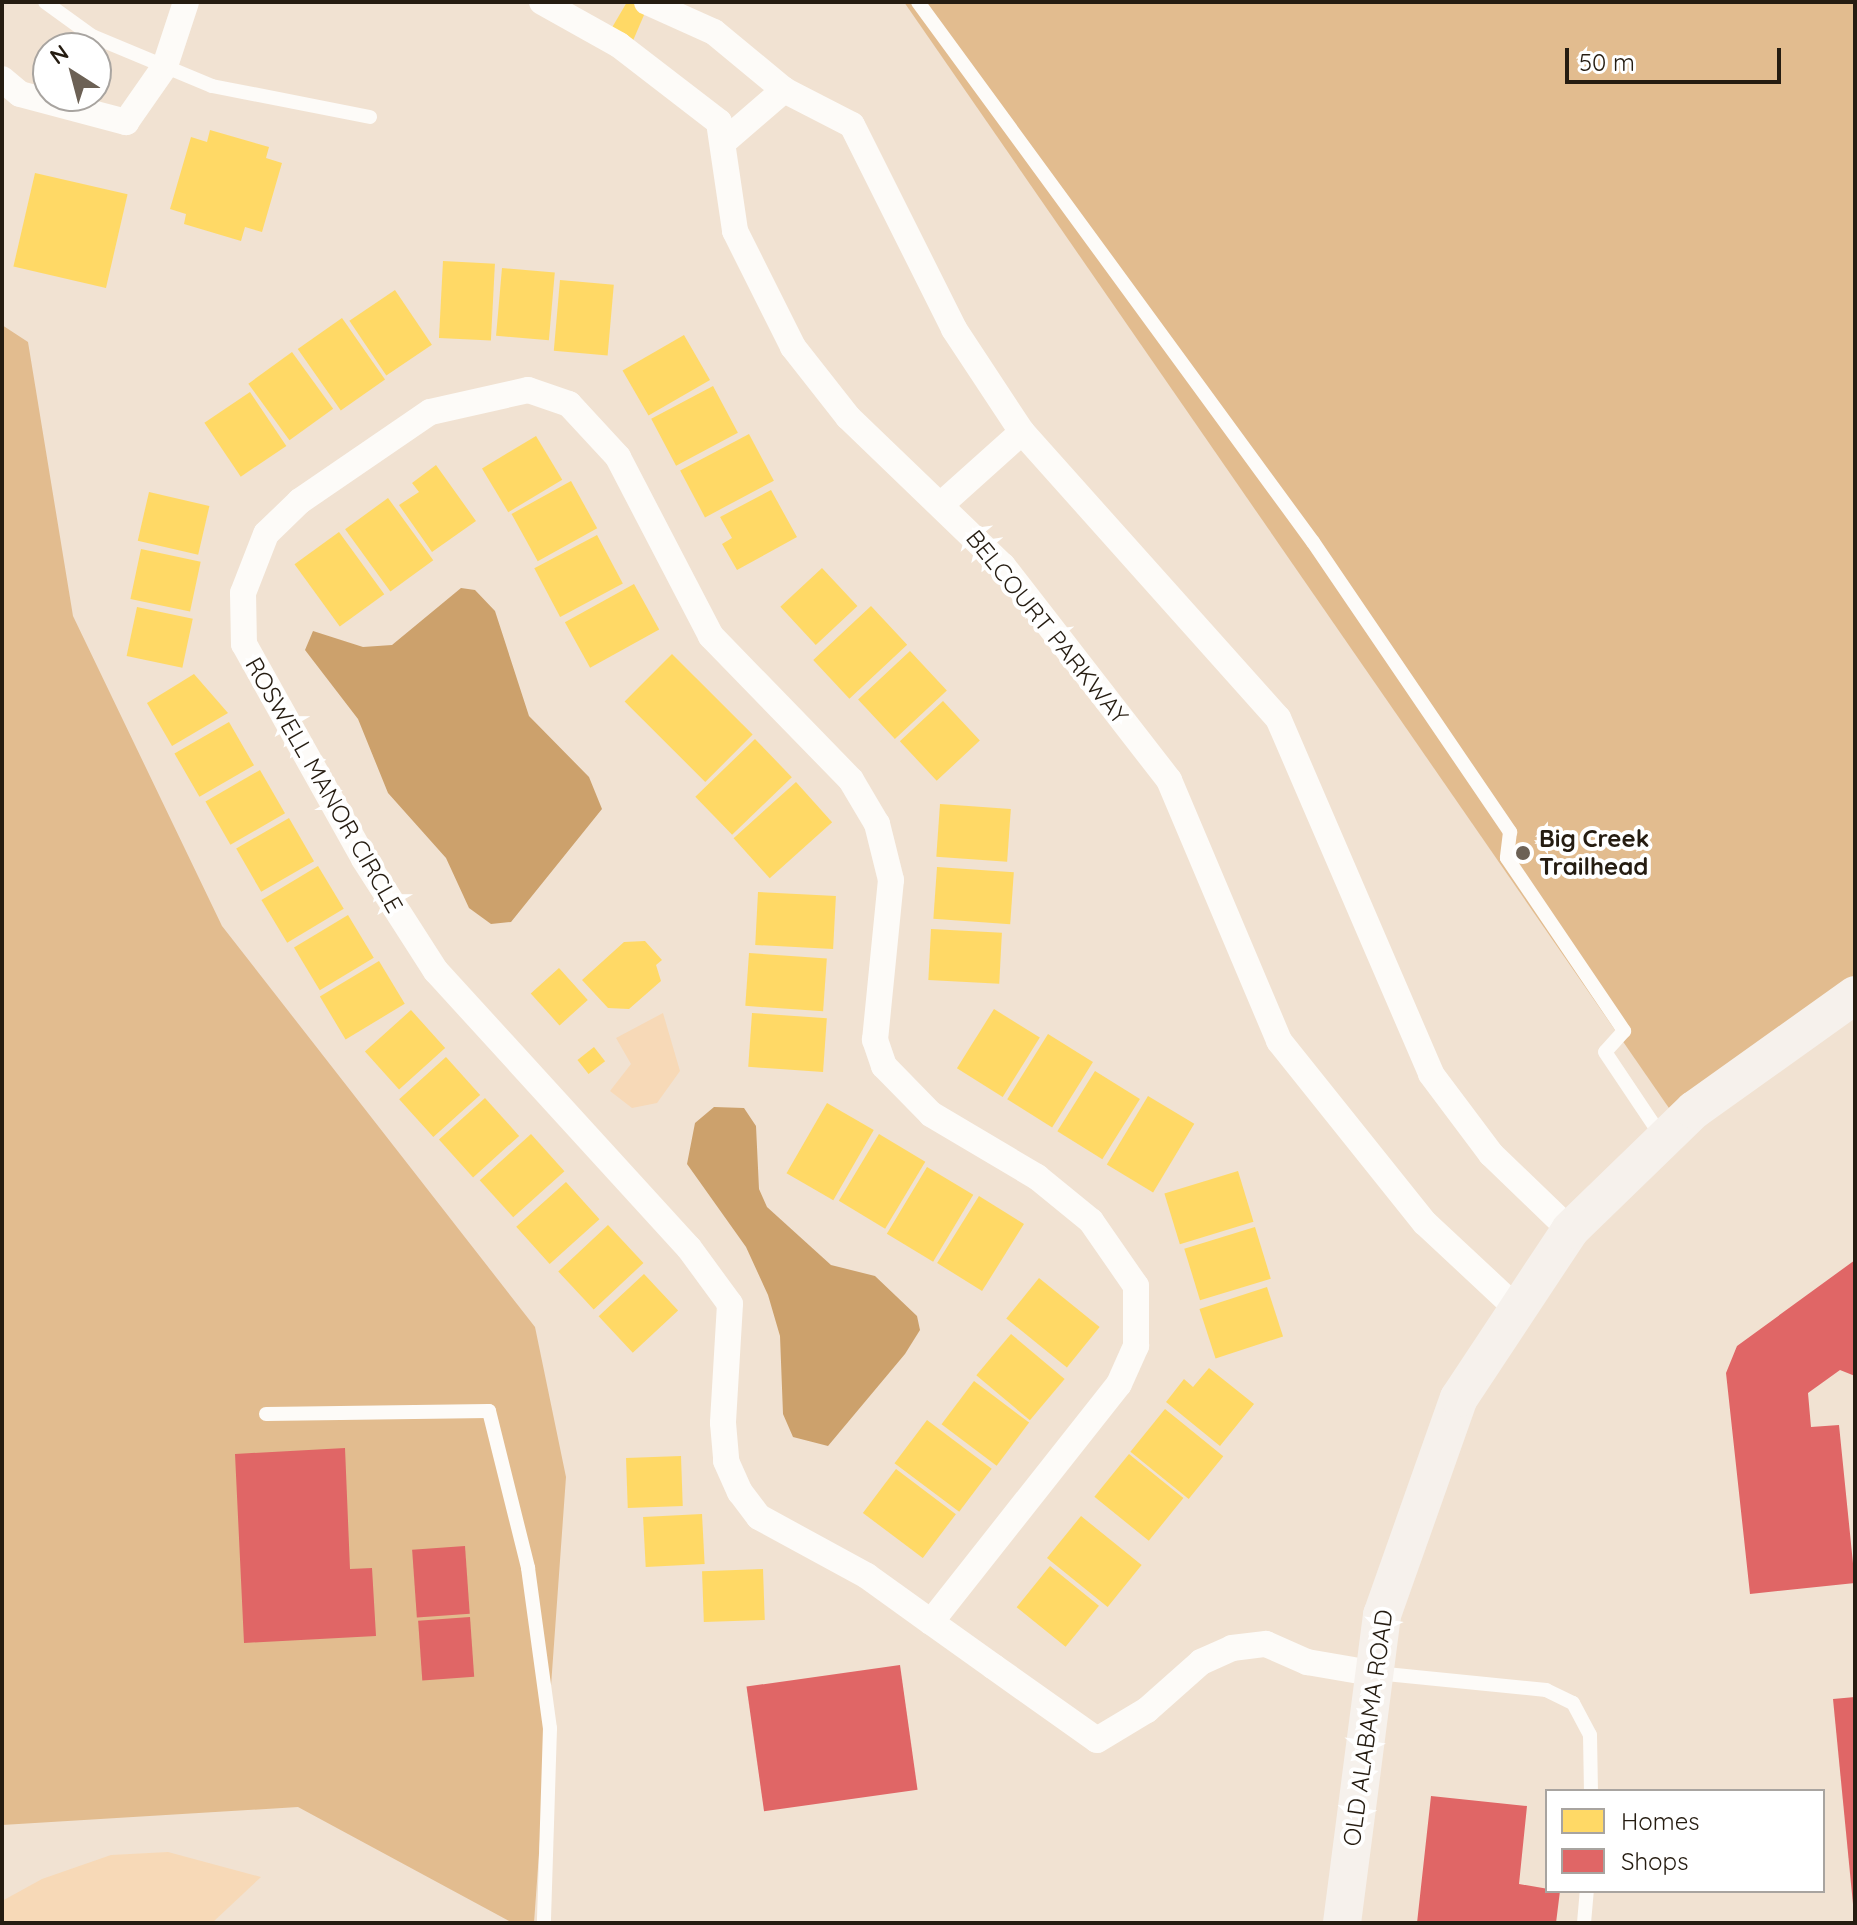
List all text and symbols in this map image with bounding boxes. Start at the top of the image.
north arrow [32,32,112,112]
scale bar [1569,32,1785,82]
text: N [44,38,74,70]
text: 50 m [1579,47,1635,77]
street label: BELCOURT PARKWAY [960,524,1134,730]
street label: ROSWELL MANOR CIRCLE [239,652,409,918]
place label: Big Creek Trailhead [1539,825,1649,881]
marker: Big Creek Trailhead [1514,844,1532,862]
street label: OLD ALABAMA ROAD [1337,1608,1399,1848]
legend [1545,1789,1825,1893]
text: Homes [1621,1806,1699,1836]
text: Shops [1621,1846,1688,1876]

